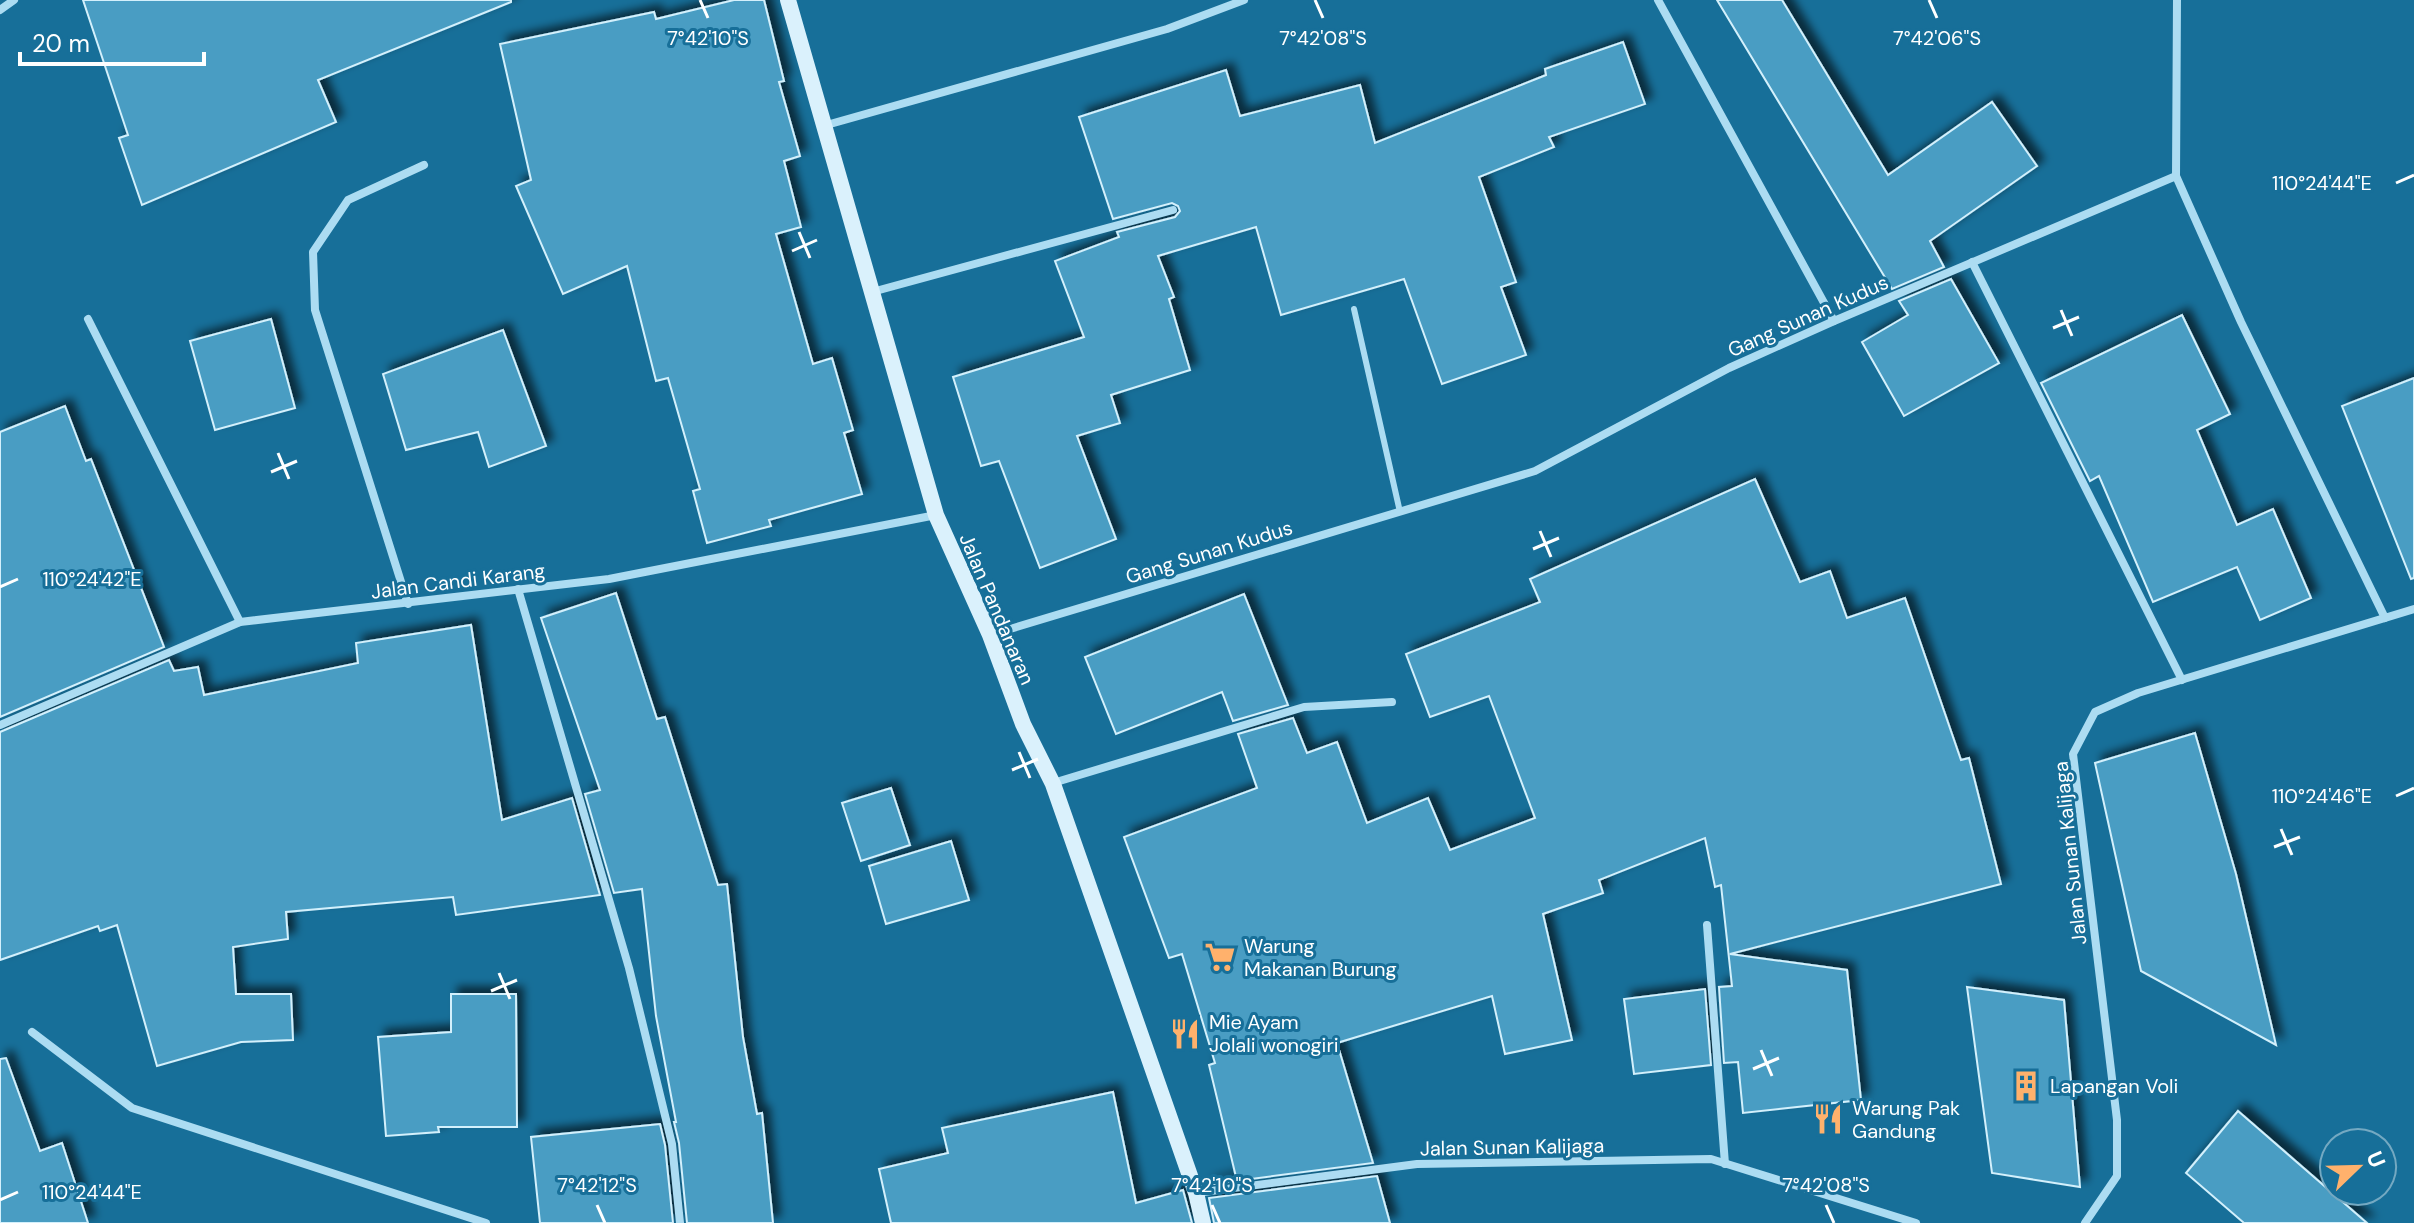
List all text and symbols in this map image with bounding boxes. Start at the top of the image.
scale bar [20,16,204,66]
text: 7°42'10"S [667,25,749,51]
text: 7°42'08"S [1279,25,1367,51]
text: 7°42'06"S [1893,25,1981,51]
text: 20 m [32,28,90,59]
text: 110°24'44"E [2272,170,2372,196]
street label: Gang Sunan Kudus [1724,269,1892,363]
street label: Gang Sunan Kudus [1122,514,1296,590]
street label: Jalan Pandanaran [953,529,1041,689]
street label: Jalan Candi Karang [369,557,547,605]
text: 110°24'42"E [42,566,142,592]
street label: Jalan Sunan Kalijaga [2047,760,2093,946]
text: 110°24'46"E [2272,783,2372,809]
place label: Warung Makanan Burung [1244,933,1397,982]
supermarket icon: Warung Makanan Burung [1203,940,1237,974]
place label: Mie Ayam Jolali wonogiri [1209,1009,1339,1058]
restaurant icon: Mie Ayam Jolali wonogiri [1168,1017,1202,1051]
building icon: Lapangan Voli [2009,1069,2043,1103]
place label: Lapangan Voli [2050,1073,2178,1099]
place label: Warung Pak Gandung [1852,1095,1960,1144]
restaurant icon: Warung Pak Gandung [1811,1102,1845,1136]
north arrow [2318,1127,2398,1207]
street label: Jalan Sunan Kalijaga [1420,1132,1604,1162]
text: U [2360,1147,2392,1172]
text: 7°42'12"S [557,1172,637,1198]
text: 7°42'10"S [1171,1172,1253,1198]
text: 7°42'08"S [1782,1172,1870,1198]
text: 110°24'44"E [42,1179,142,1205]

